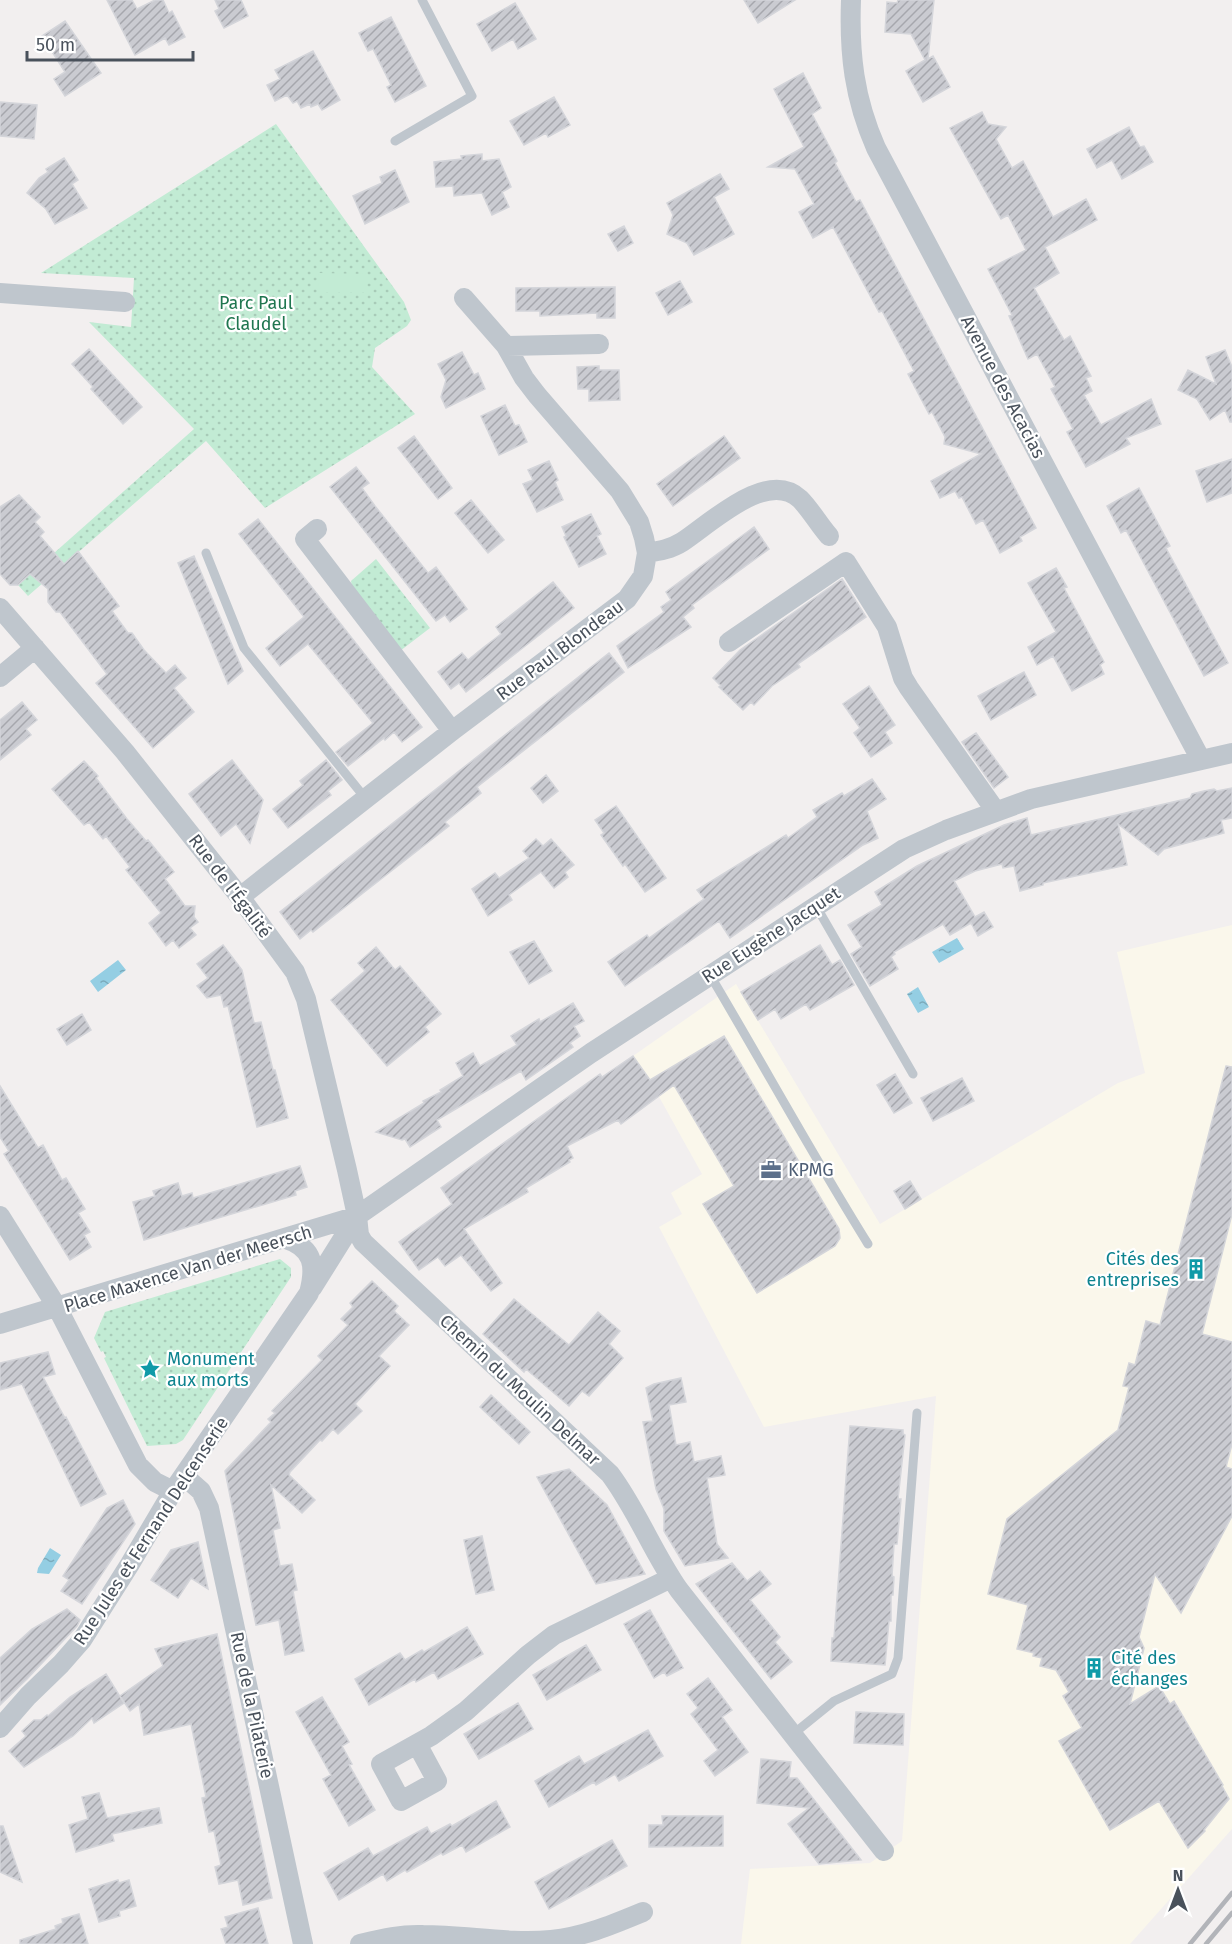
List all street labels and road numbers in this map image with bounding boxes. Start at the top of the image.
street label: Avenue des Acacias [956,312,1050,462]
street label: Rue Paul Blondeau [492,595,628,705]
street label: Rue de l'Égalité [184,829,277,942]
street label: Rue Eugène Jacquet [698,882,845,988]
street label: Place Maxence Van der Meersch [61,1221,315,1317]
street label: Chemin du Moulin Delmar [435,1310,605,1470]
street label: Rue Jules et Fernand Delcenserie [69,1413,233,1649]
street label: Rue de la Pilaterie [226,1630,278,1780]

